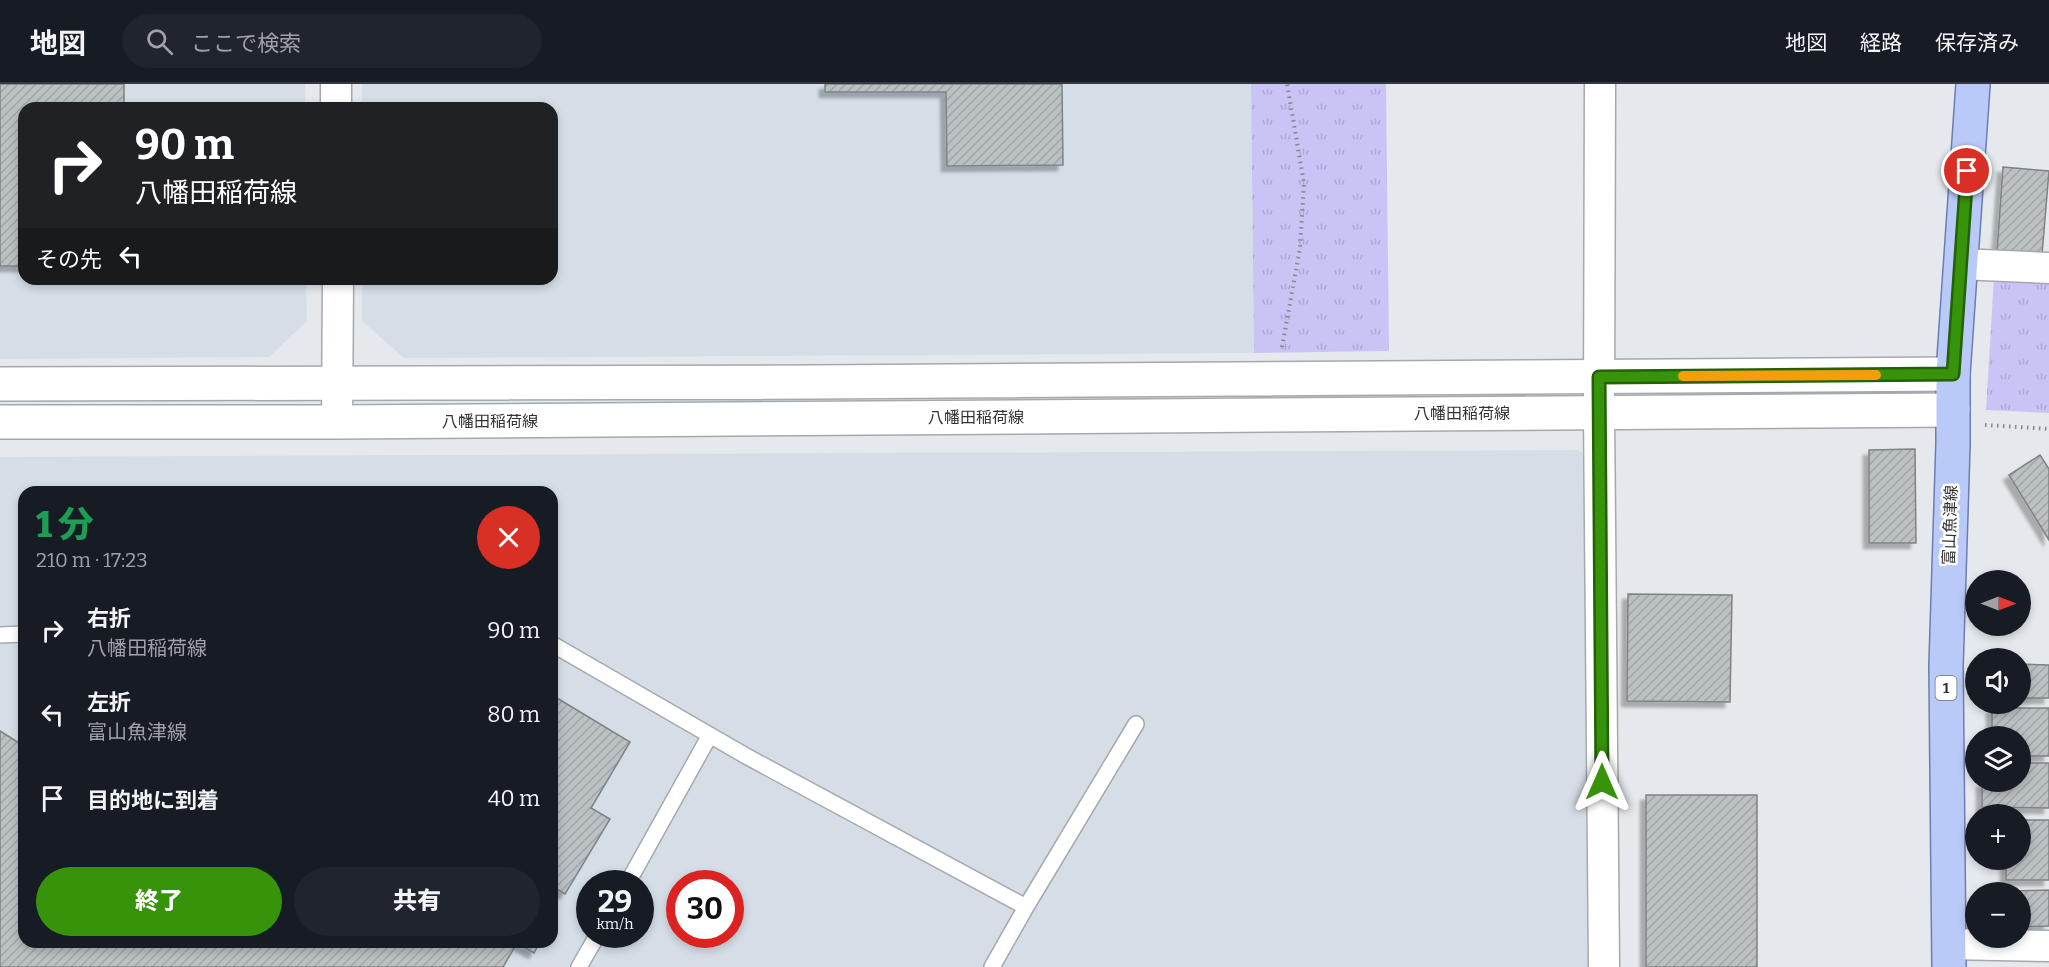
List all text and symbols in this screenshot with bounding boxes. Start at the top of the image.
search box [122,14,542,68]
icon: search [143,25,176,58]
text: 地図 [30,27,86,60]
text: ここで検索 [191,30,301,57]
text: 地図 [1785,30,1827,56]
text: 経路 [1860,30,1902,56]
text: 保存済み [1935,30,2019,56]
text: 90 m [135,120,234,170]
icon: right [36,126,114,204]
pin [1941,145,1992,196]
icon: arrive [1950,154,1983,187]
text: 八幡田稲荷線 [135,177,297,209]
icon: left [114,240,147,273]
text: その先 [36,246,102,273]
street label: 八幡田稲荷線 [1414,404,1510,423]
street label: 八幡田稲荷線 [928,408,1024,427]
street label: 八幡田稲荷線 [442,412,538,431]
street label: 富山魚津線 [1939,485,1961,565]
text: 1 分 [36,503,94,547]
button: close [477,506,540,569]
text: 210 m · 17:23 [36,548,148,572]
north arrow [1965,570,2031,636]
map controls [1965,570,2031,948]
text: 右折 [87,605,131,632]
icon: right [36,614,69,647]
text: 90 m [488,617,540,644]
text: 八幡田稲荷線 [87,636,207,660]
button: sound [1965,648,2031,714]
road number: 1 [1936,676,1956,700]
text: 左折 [87,689,131,716]
icon: left [36,698,69,731]
text: 80 m [487,701,540,728]
text: 富山魚津線 [87,720,187,744]
button: layers [1965,726,2031,792]
position arrow [1570,750,1634,814]
icon: arrive [36,782,69,815]
text: 40 m [488,785,540,812]
text: 目的地に到着 [87,787,219,814]
button: + [1965,804,2031,870]
button: 終了 [36,867,282,936]
button: 共有 [294,867,540,936]
speed limit sign: 30 [666,870,744,948]
button: − [1965,882,2031,948]
text: 29 [598,884,632,920]
text: km/h [596,915,634,933]

